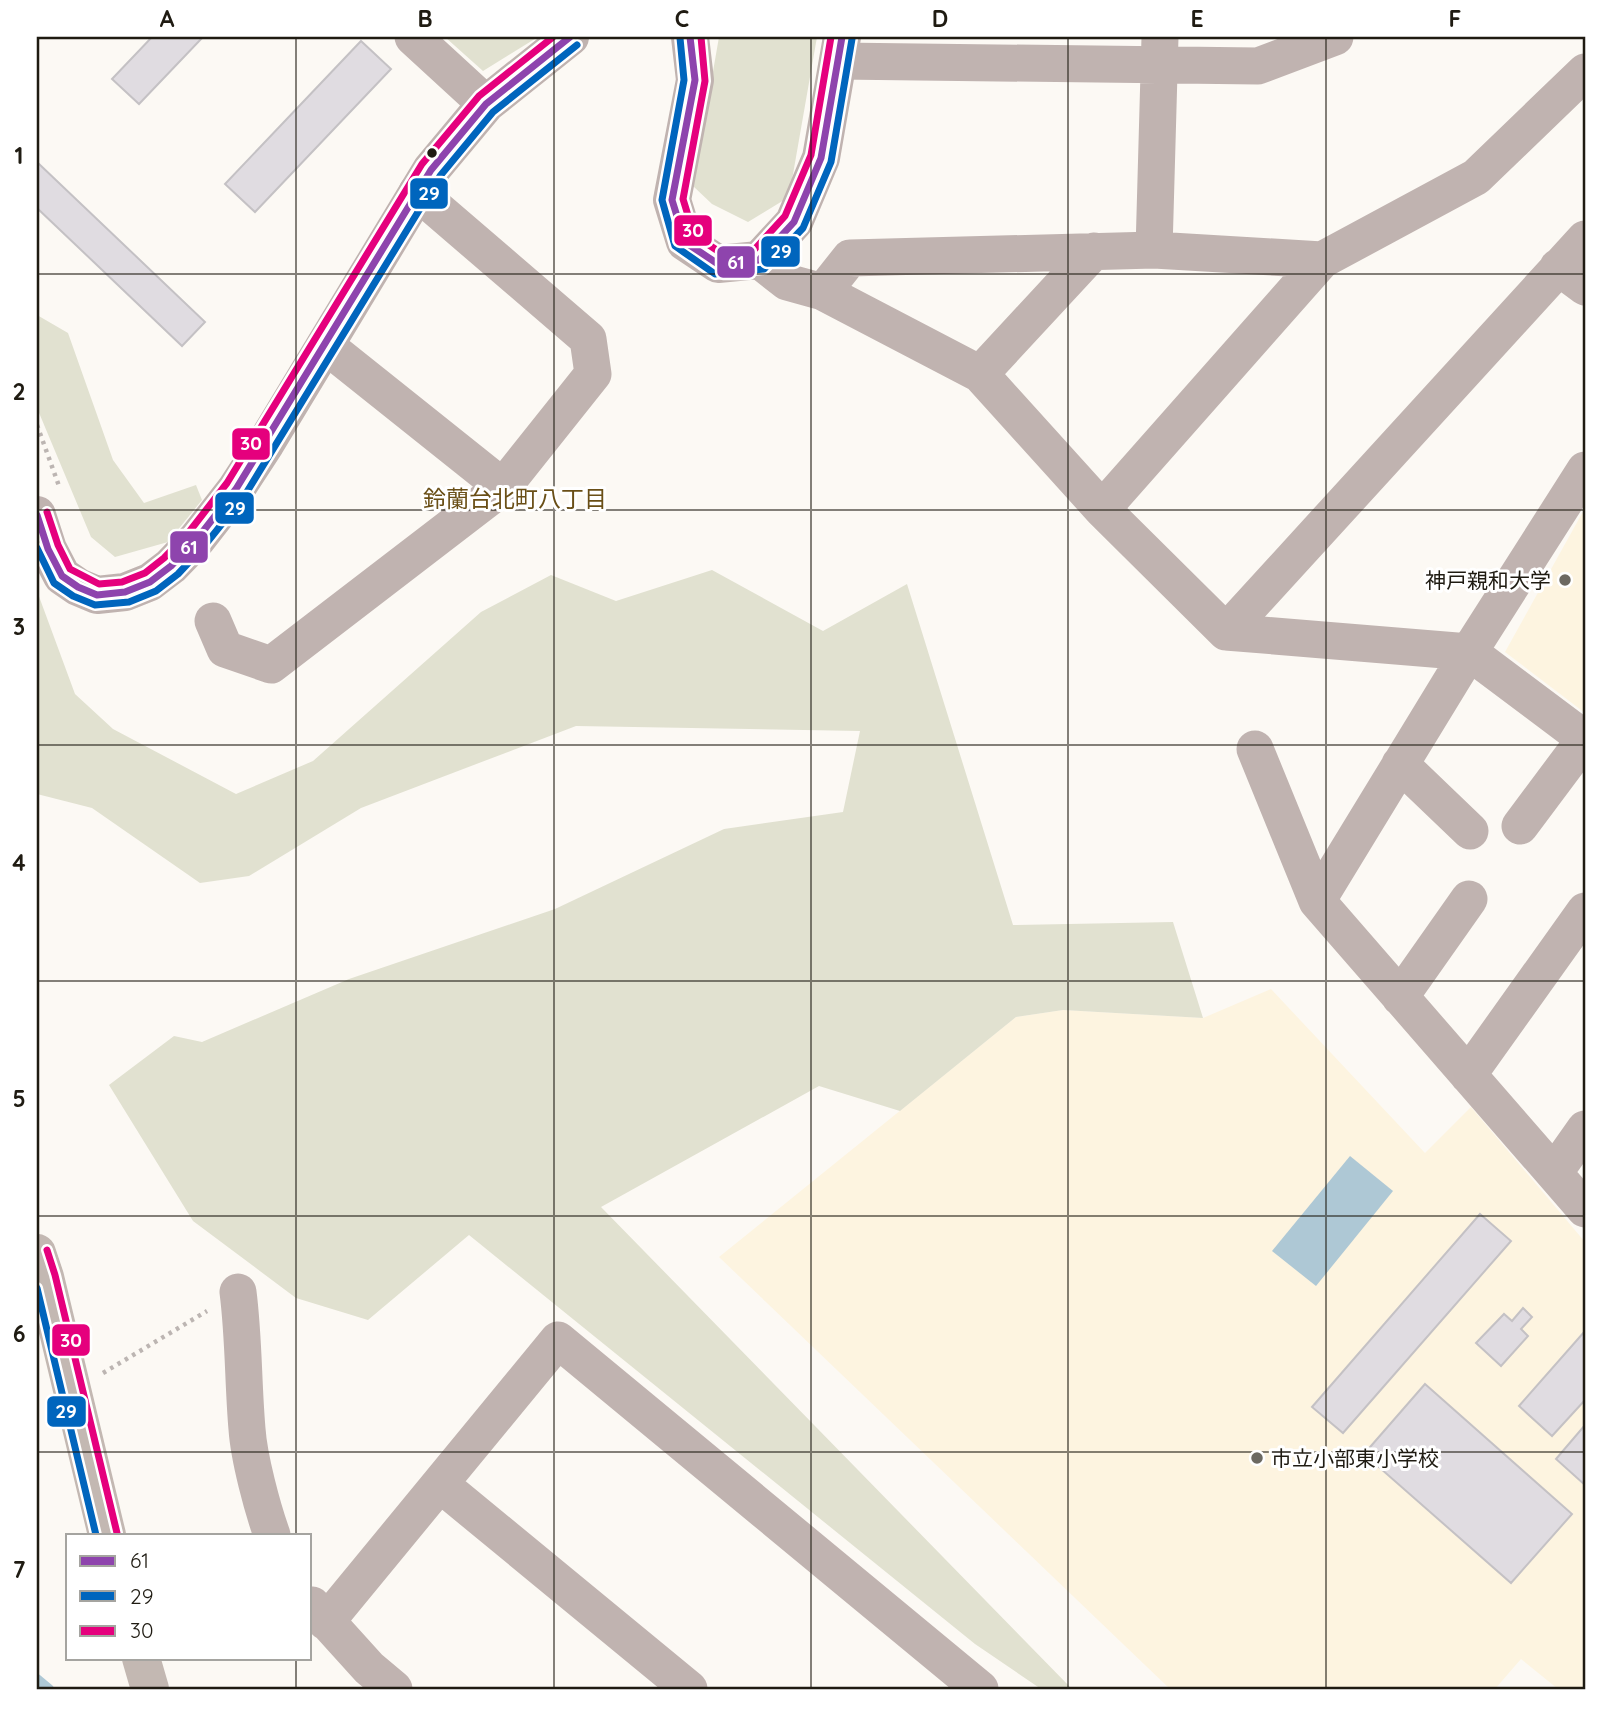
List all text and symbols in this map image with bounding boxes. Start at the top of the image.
text: A [160,4,175,33]
text: B [417,4,433,33]
text: C [675,4,689,33]
text: D [932,4,948,33]
text: E [1190,4,1204,33]
text: F [1449,4,1461,33]
text: 1 [15,141,23,170]
unlabelled marker [425,146,439,160]
line badge: 29 [409,177,449,210]
text: 29 [418,181,440,205]
line badge: 30 [673,214,713,247]
text: 30 [682,218,704,242]
line badge: 29 [760,235,801,268]
text: 29 [770,239,792,263]
line badge: 61 [716,245,756,279]
text: 61 [727,250,745,274]
text: 2 [12,377,26,406]
line badge: 30 [231,427,271,461]
text: 30 [240,431,262,455]
district label: 鈴蘭台北町八丁目 [423,484,607,513]
line badge: 29 [214,491,255,525]
text: 29 [224,496,246,520]
line badge: 61 [169,530,209,564]
text: 61 [180,535,198,559]
place label: 神戸親和大学 [1425,567,1551,593]
marker: 神戸親和大学 [1557,572,1573,588]
text: 3 [13,612,25,641]
text: 4 [12,848,26,877]
text: 5 [12,1084,26,1113]
text: 6 [13,1319,25,1348]
line badge: 30 [51,1323,91,1357]
text: 30 [60,1328,82,1352]
line badge: 29 [46,1395,87,1428]
text: 29 [55,1399,77,1423]
place label: 市立小部東小学校 [1271,1445,1439,1471]
marker: 市立小部東小学校 [1249,1450,1265,1466]
legend [66,1534,312,1660]
text: 61 [130,1547,149,1573]
text: 7 [13,1555,26,1584]
text: 29 [130,1583,153,1609]
text: 30 [130,1617,154,1643]

